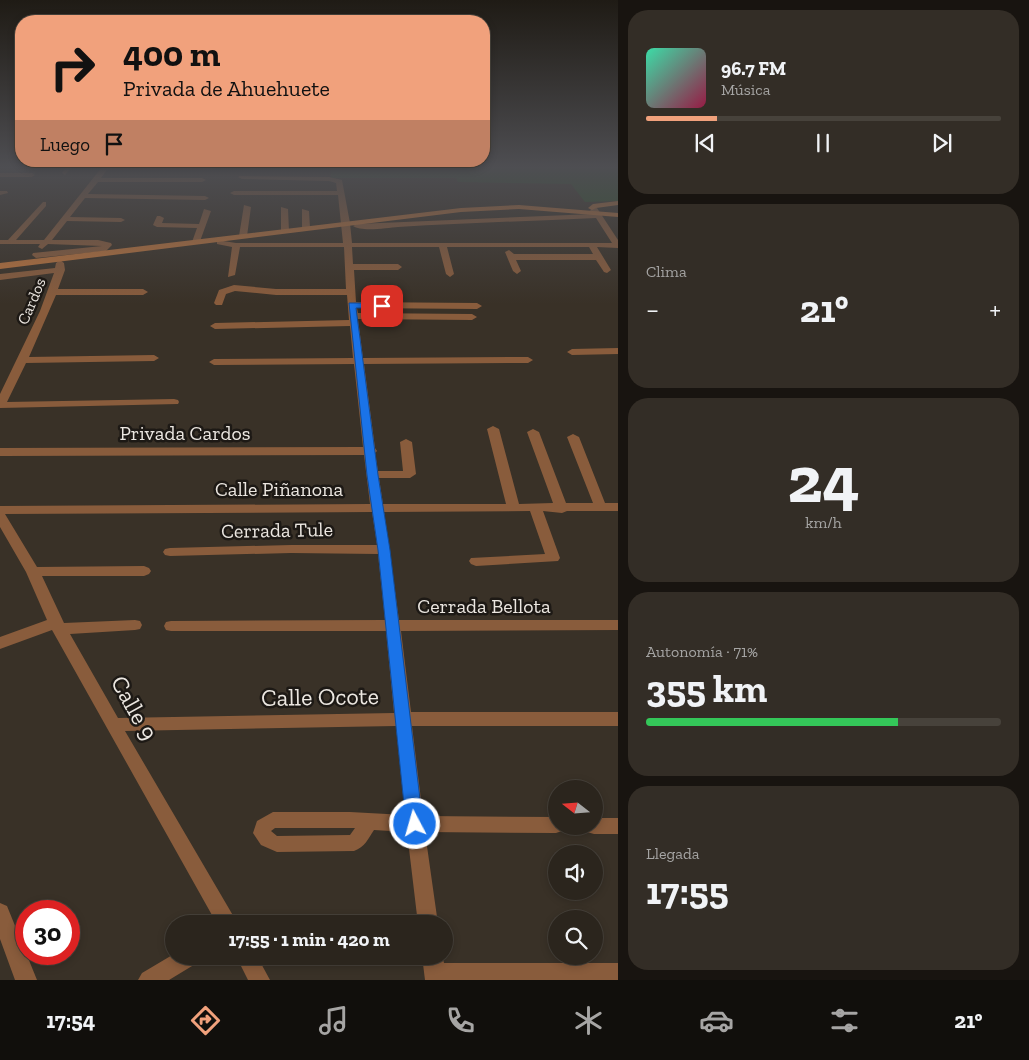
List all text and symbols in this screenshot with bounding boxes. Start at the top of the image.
text: 400 m [123,33,220,75]
icon: right [40,35,105,100]
text: 96.7 FM [721,57,786,80]
text: Privada de Ahuehuete [123,75,330,102]
text: Música [721,80,770,99]
icon: previous [691,129,719,157]
icon: pause [809,129,837,157]
icon: next [928,129,956,157]
icon: arrive [100,130,128,158]
text: Luego [40,133,90,156]
text: Clima [646,262,687,281]
street label: Cardos [13,275,50,327]
pin [361,285,403,327]
text: 21° [800,286,849,332]
icon: arrive [368,292,396,320]
text: − [646,293,659,326]
text: + [989,293,1001,326]
street label: Privada Cardos [119,421,251,445]
text: 24 [788,441,859,519]
street label: Calle Piñanona [215,477,343,501]
text: km/h [805,513,842,532]
street label: Cerrada Tule [221,517,333,543]
street label: Cerrada Bellota [417,594,551,618]
text: Autonomía · 71% [646,642,758,661]
text: 355 km [646,666,767,712]
street label: Calle 9 [105,670,164,745]
street label: Calle Ocote [261,681,379,712]
north arrow [548,780,602,835]
map controls [548,780,603,965]
position arrow [388,797,440,849]
text: Llegada [646,844,700,863]
button: sound [548,845,603,900]
text: 17:55 [646,868,729,914]
speed limit sign: 30 [15,900,80,965]
button: search [548,910,603,965]
text: 17:55 · 1 min · 420 m [228,928,390,951]
icon: directions [188,1003,223,1038]
icon: music [316,1003,351,1038]
icon: phone [443,1003,478,1038]
icon: climate [571,1003,606,1038]
icon: car [699,1003,734,1038]
icon: filters [827,1003,862,1038]
text: 17:54 [46,1007,95,1034]
text: 21° [954,1007,983,1034]

